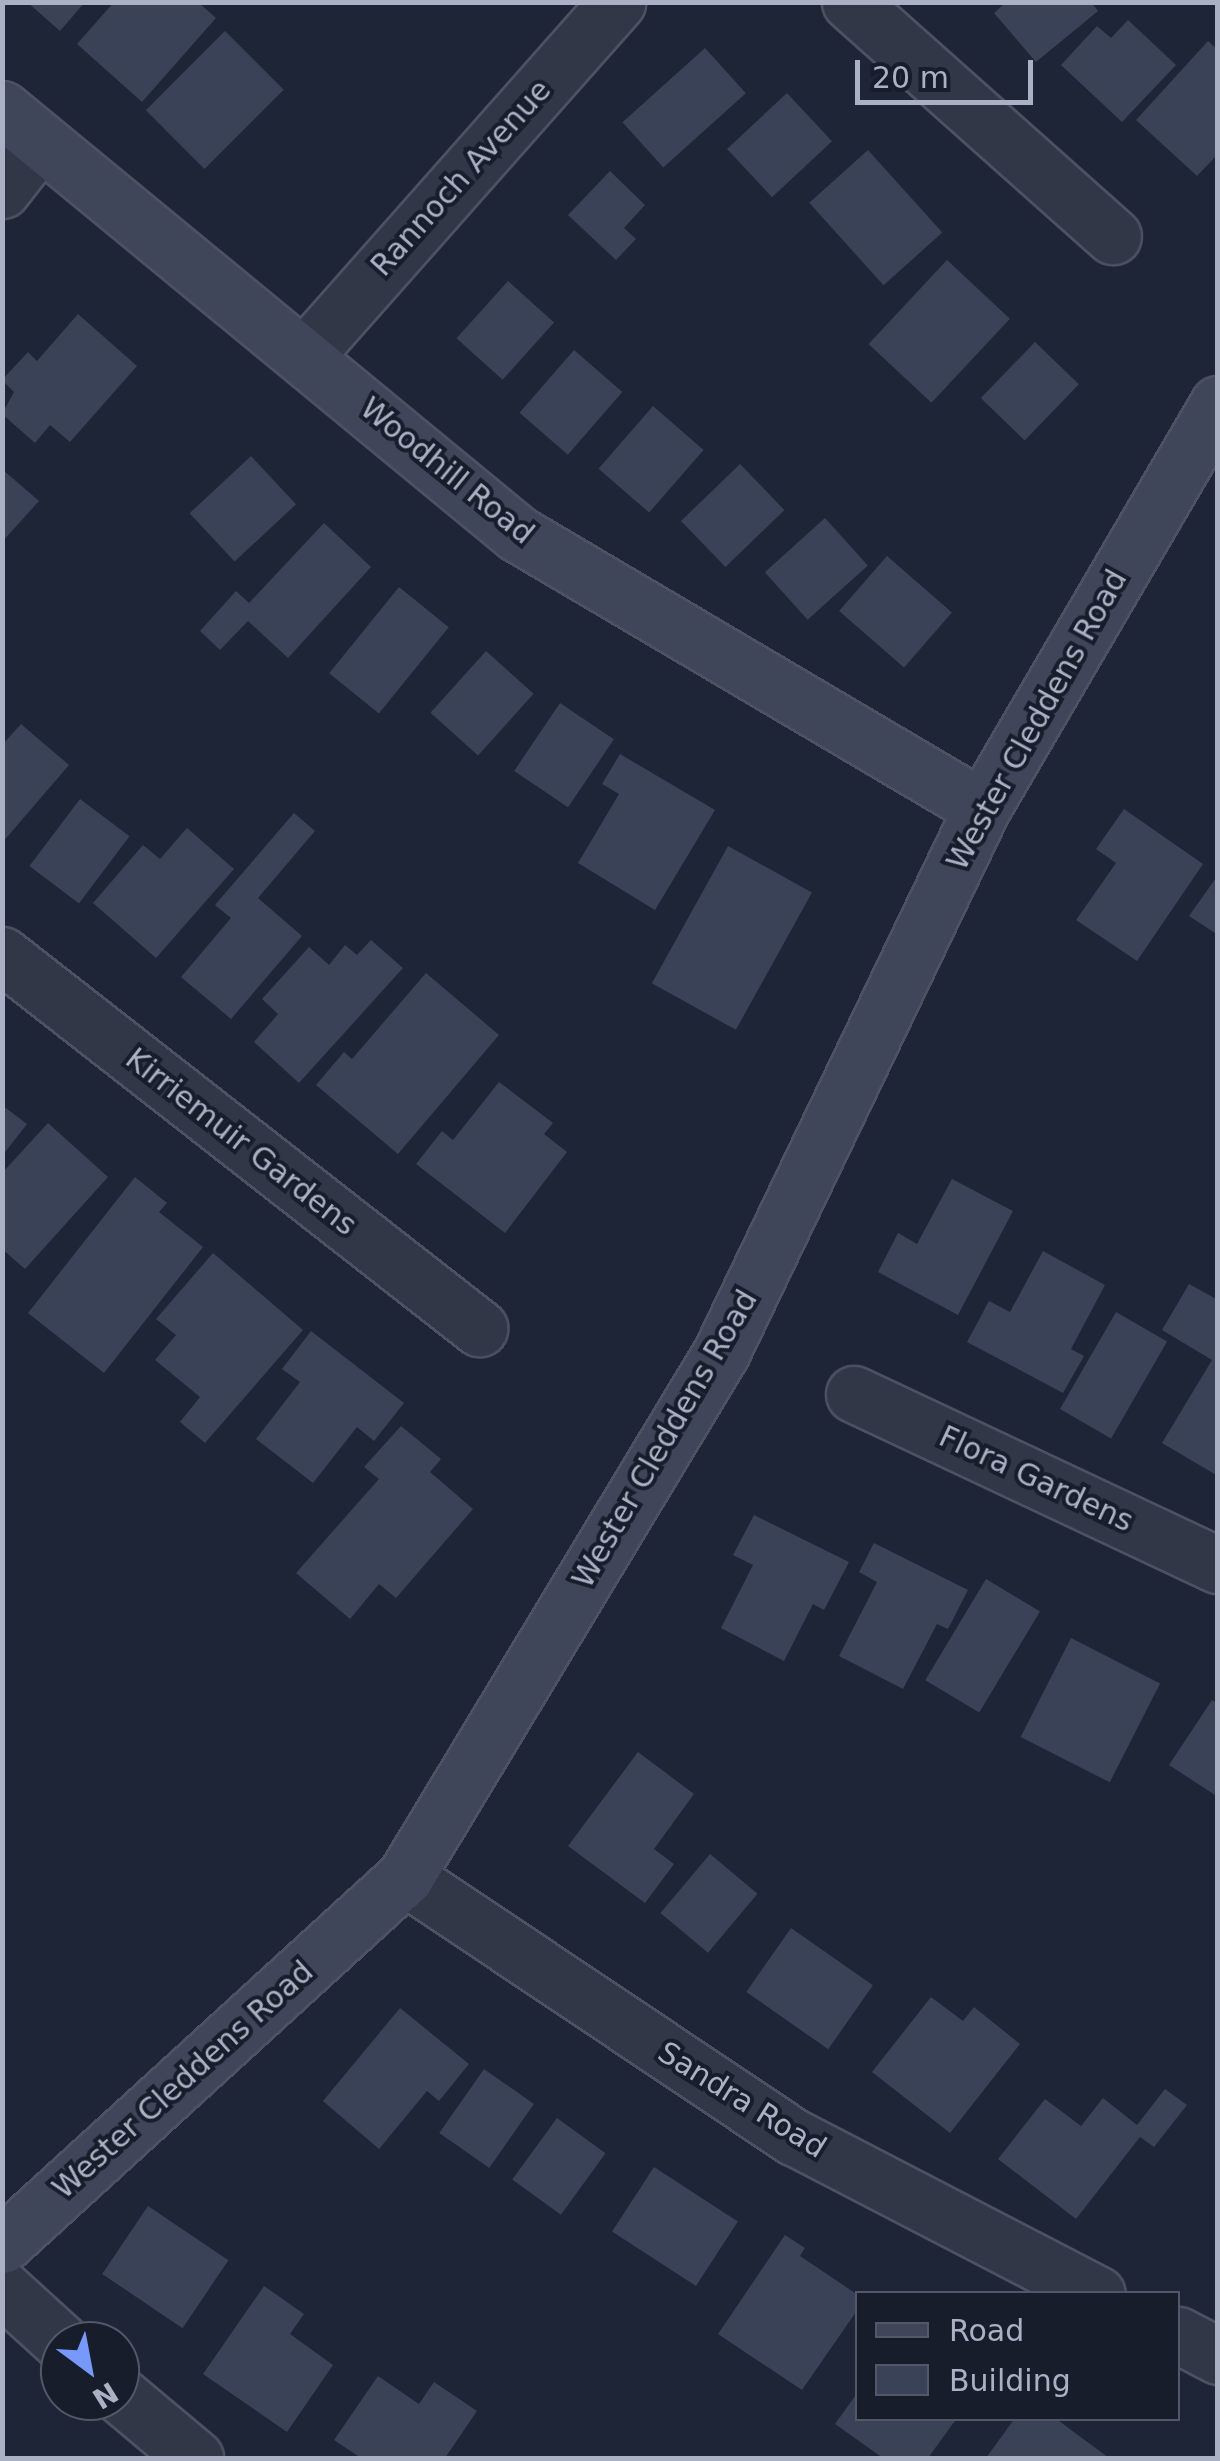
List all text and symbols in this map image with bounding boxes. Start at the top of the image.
scale bar [860,40,1038,102]
text: 20 m [872,60,949,95]
street label: Rannoch Avenue [363,73,559,283]
street label: Woodhill Road [353,390,541,552]
street label: Wester Cleddens Road [939,564,1135,876]
street label: Kirriemuir Gardens [118,1041,364,1243]
street label: Wester Cleddens Road [565,1284,765,1594]
street label: Flora Gardens [933,1418,1139,1540]
street label: Wester Cleddens Road [45,1954,321,2206]
street label: Sandra Road [651,2034,833,2166]
legend [855,2291,1180,2421]
text: Road [949,2313,1024,2348]
north arrow [40,2321,140,2421]
text: Building [949,2363,1071,2398]
text: N [86,2375,124,2415]

